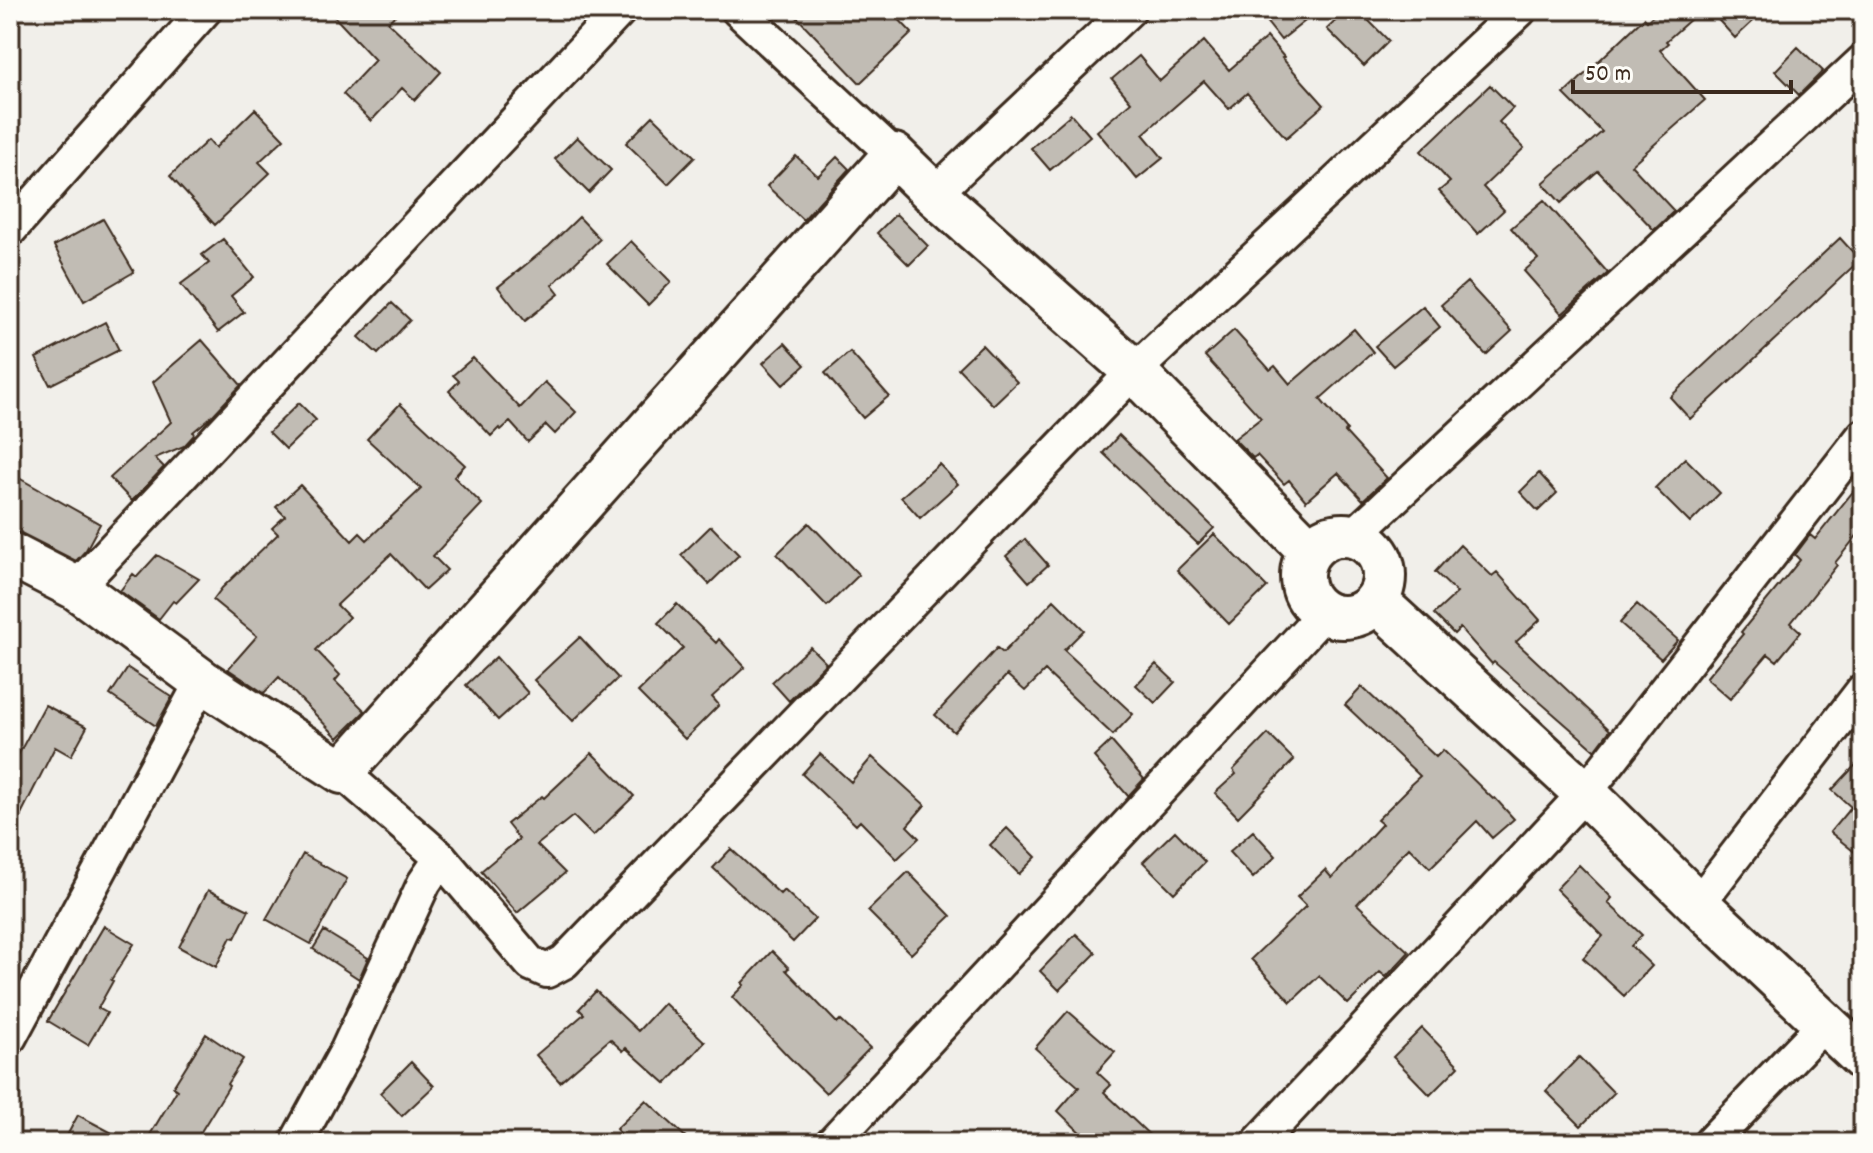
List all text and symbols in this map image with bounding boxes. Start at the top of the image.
scale bar [1573,44,1791,94]
text: 50 m [1585,58,1631,92]

